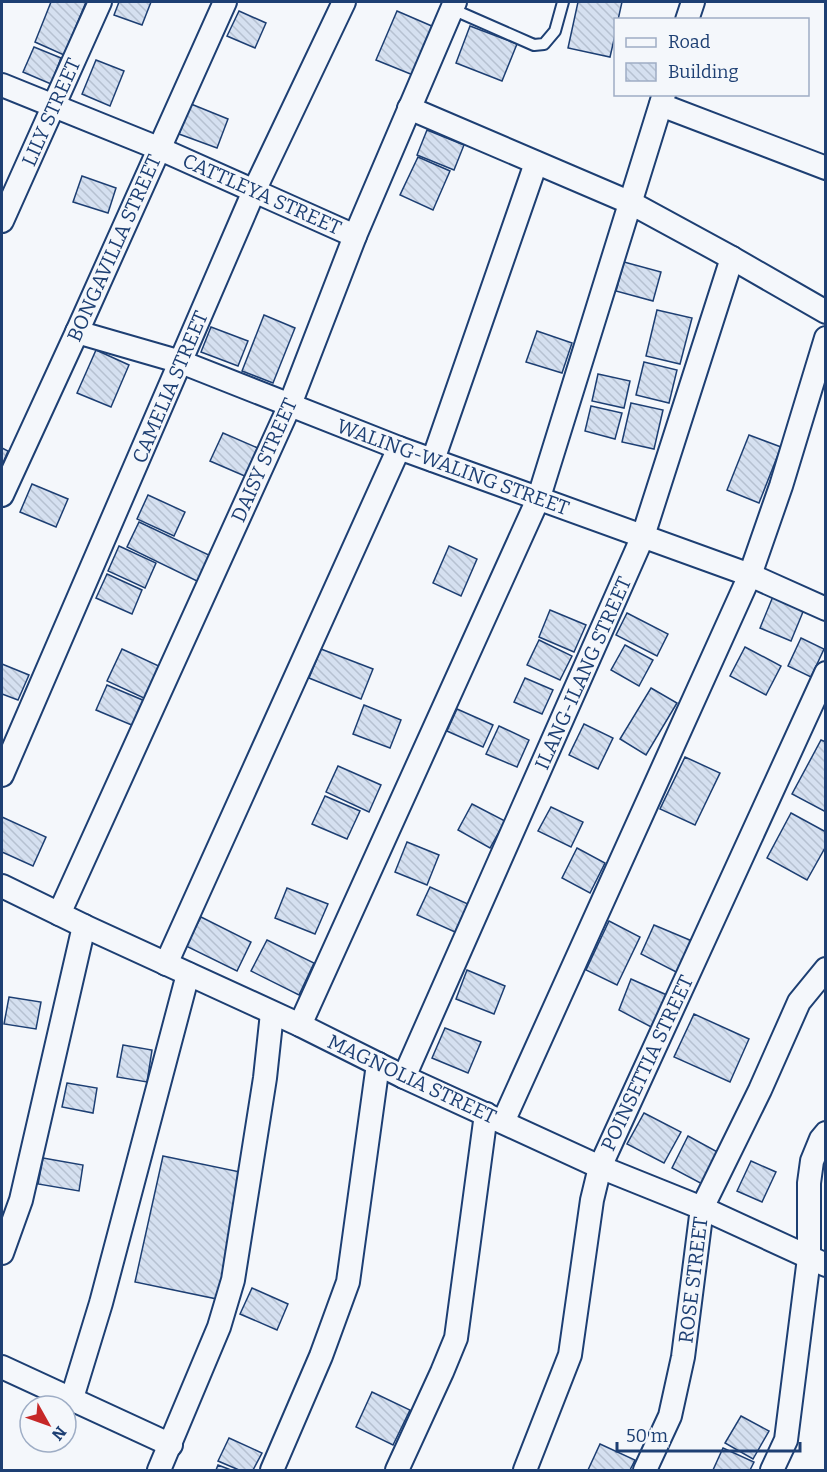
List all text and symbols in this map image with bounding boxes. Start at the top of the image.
legend [614,18,809,96]
text: Road [668,31,711,53]
street label: LILY STREET [17,54,86,170]
text: Building [668,61,739,83]
street label: CATTLEYA STREET [179,148,345,240]
street label: BONGAVILLA STREET [62,151,166,345]
street label: CAMELIA STREET [127,307,213,467]
street label: DAISY STREET [226,394,302,526]
street label: WALING-WALING STREET [334,414,573,520]
street label: ILANG-ILANG STREET [530,573,637,773]
street label: POINSETTIA STREET [596,971,698,1155]
street label: MAGNOLIA STREET [324,1029,501,1129]
street label: ROSE STREET [673,1215,713,1345]
north arrow [18,1394,78,1454]
scale bar [617,1415,800,1453]
text: N [48,1422,70,1444]
text: 50 m [626,1425,668,1447]

